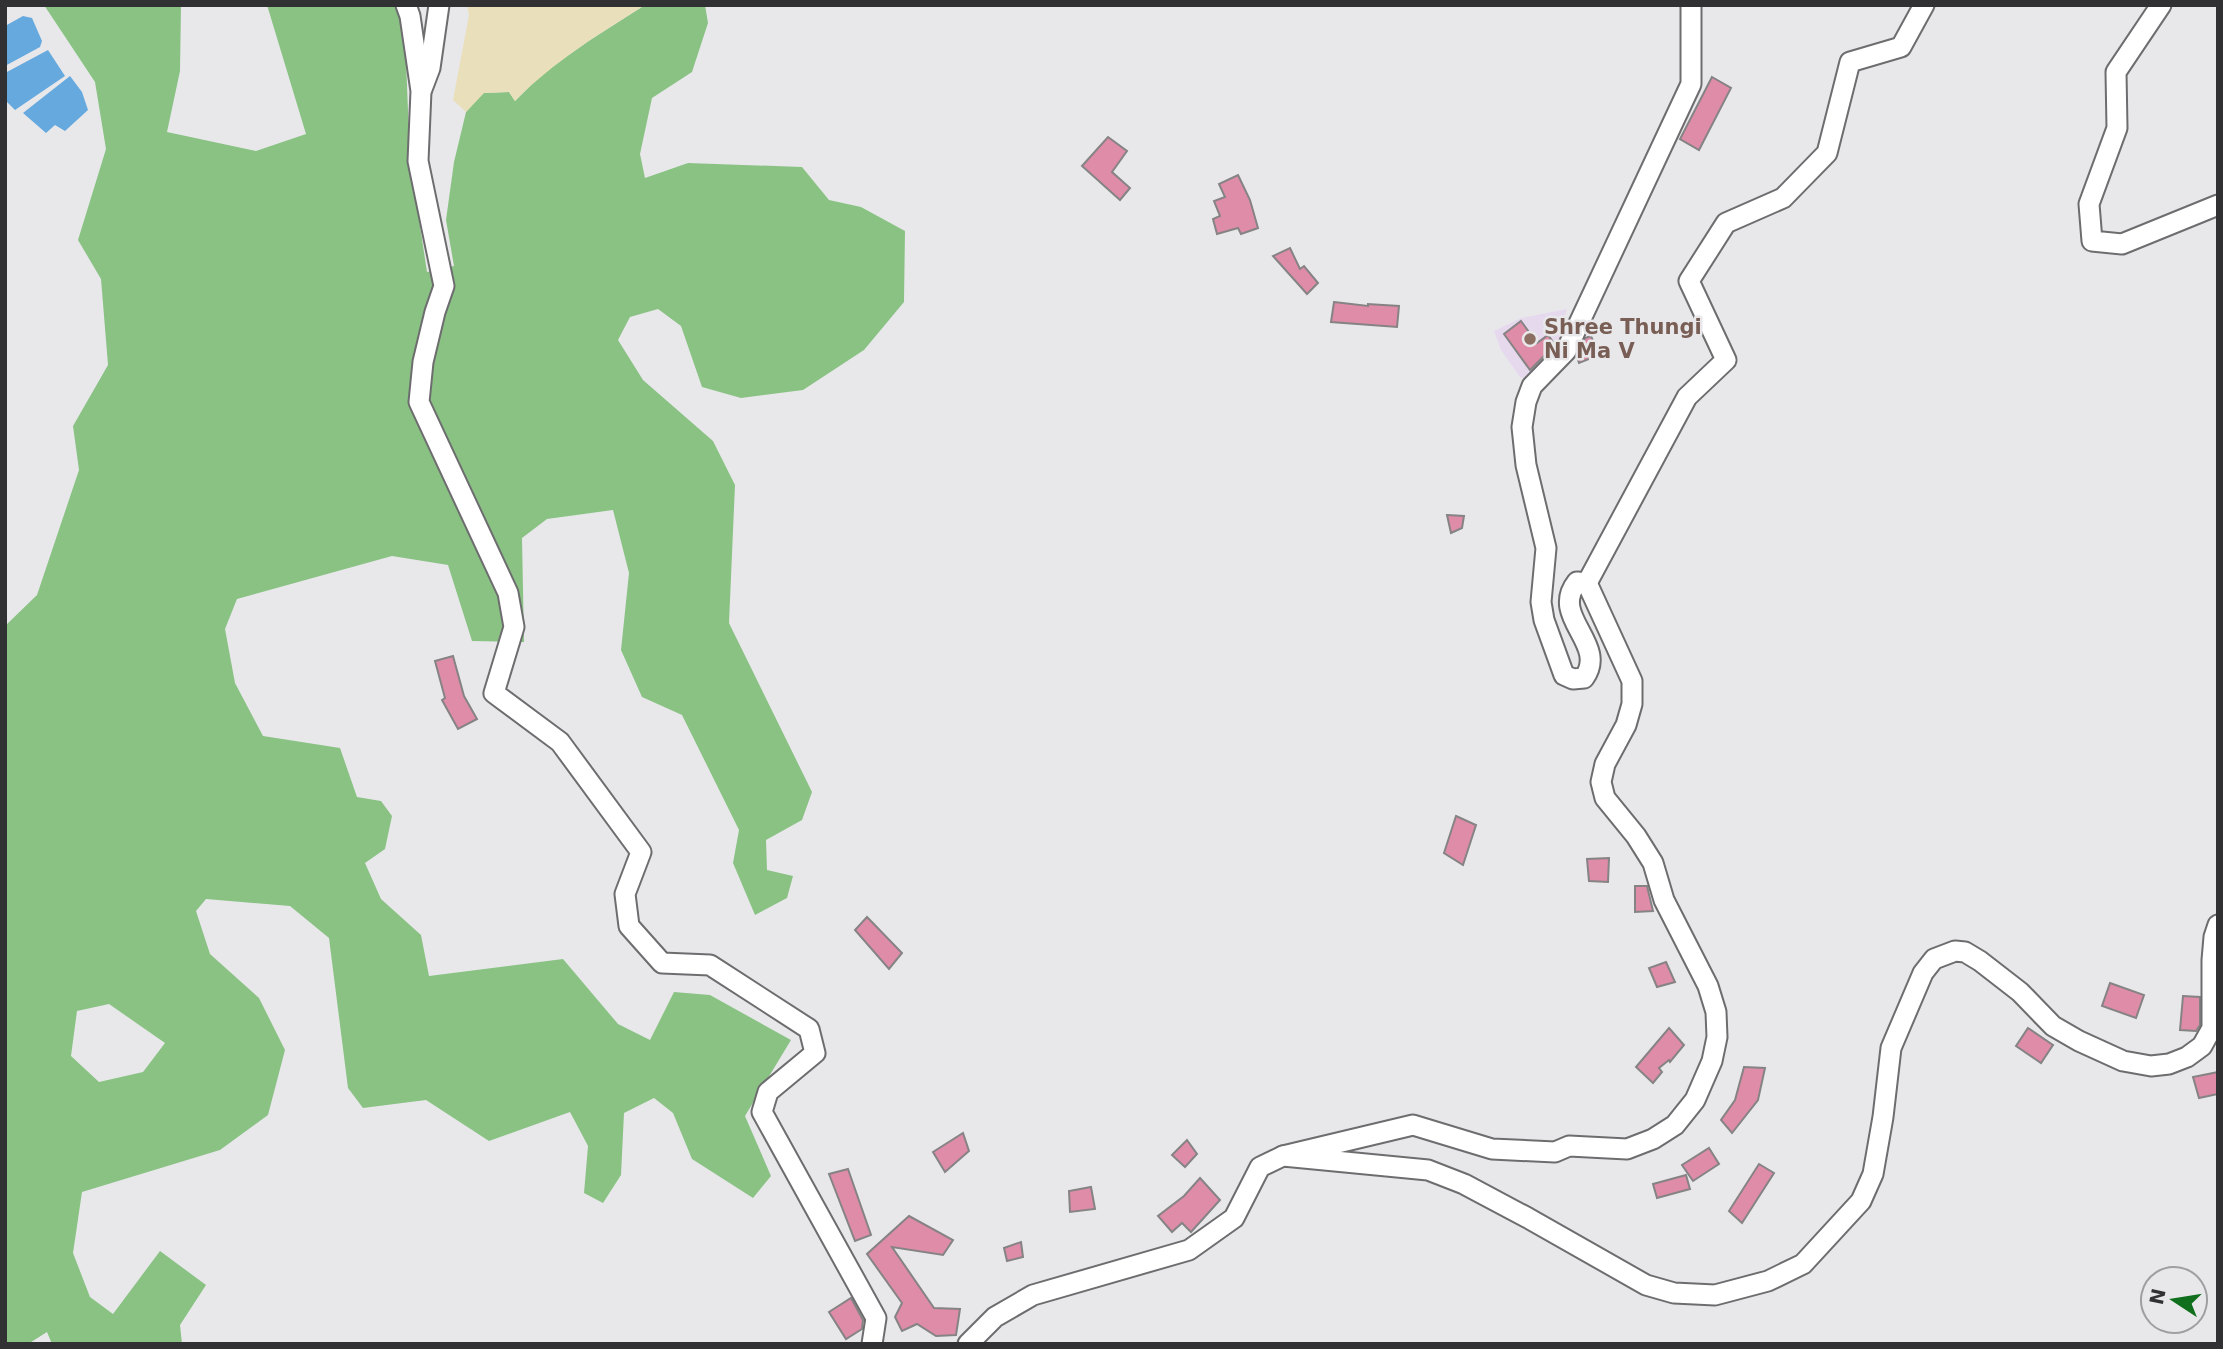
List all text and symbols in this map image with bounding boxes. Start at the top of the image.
place label: Shree Thungi Ni Ma V [1544,315,1702,363]
marker: Shree Thungi Ni Ma V [1522,331,1538,347]
north arrow [2139,1265,2209,1335]
text: N [2145,1286,2170,1307]

